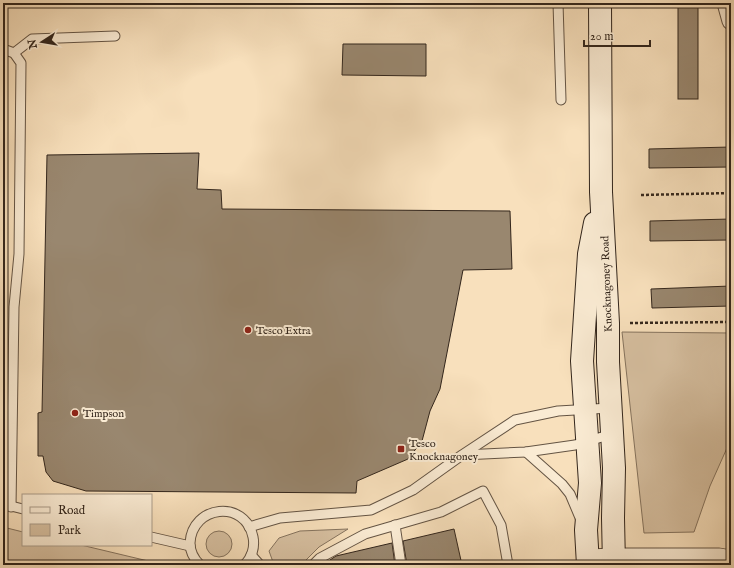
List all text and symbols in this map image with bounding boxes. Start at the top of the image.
north arrow [22,22,62,62]
scale bar [584,22,650,48]
text: 20 m [590,29,613,44]
text: N [25,37,41,51]
street label: Knocknagoney Road [598,235,616,332]
place label: Tesco Extra [256,324,311,338]
marker: Tesco Extra [243,325,253,335]
place label: Timpson [83,407,124,421]
marker: Timpson [70,408,80,418]
place label: Tesco Knocknagoney [409,437,479,464]
marker: Tesco Knocknagoney [396,444,406,454]
legend [22,494,152,546]
text: Road [58,503,86,518]
text: Park [58,523,81,538]

